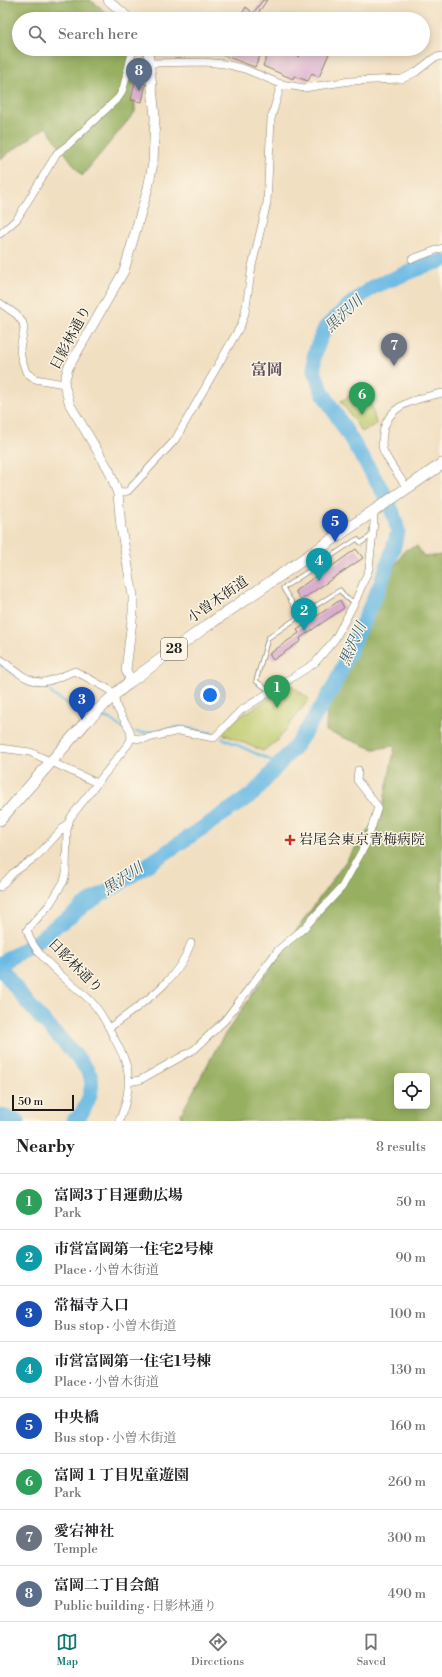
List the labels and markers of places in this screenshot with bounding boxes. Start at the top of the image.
pin: 8 [126,58,152,91]
pin: 7 [381,333,407,366]
pin: 6 [349,382,375,415]
pin: 5 [322,509,348,542]
pin: 4 [306,548,332,581]
pin: 2 [291,598,317,631]
pin: 1 [264,675,290,708]
pin: 3 [69,687,95,720]
place label: 岩尾会東京青梅病院 [299,831,425,849]
marker: 岩尾会東京青梅病院 [284,834,296,846]

